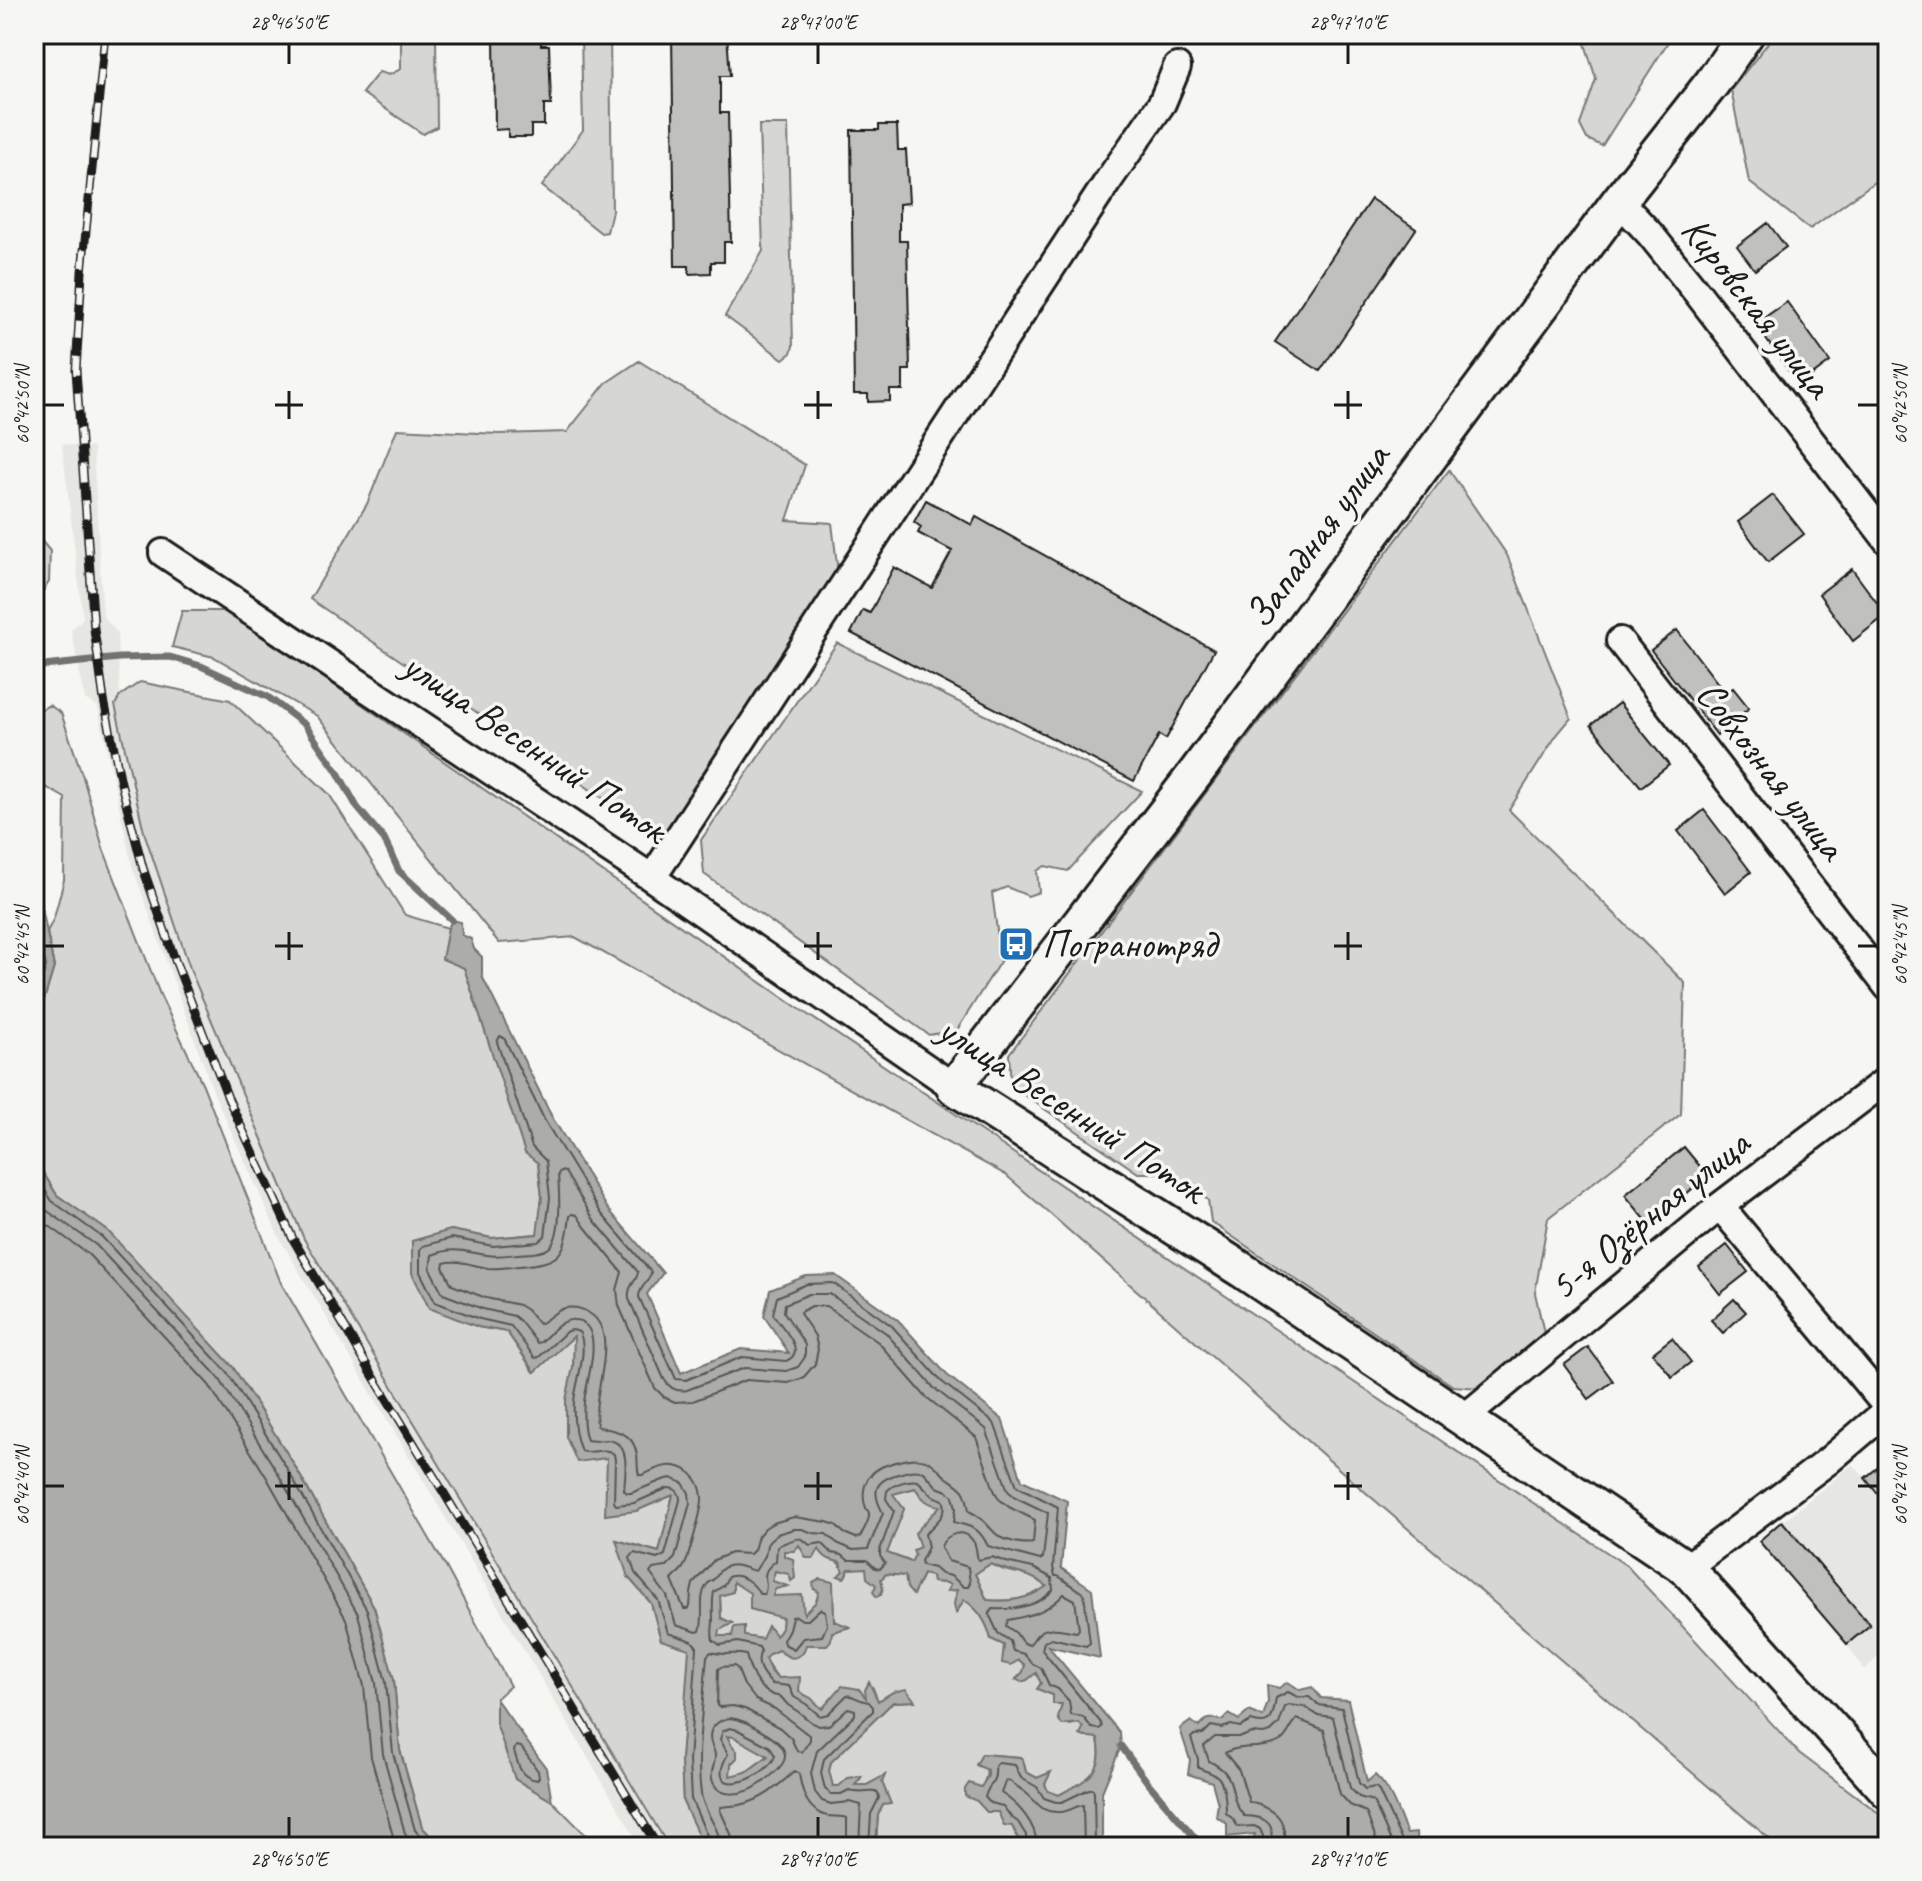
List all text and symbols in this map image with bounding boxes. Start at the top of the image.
text: 28°46'50"E [250,10,330,35]
text: 28°47'00"E [779,10,859,35]
text: 28°47'10"E [1309,10,1389,35]
street label: Кировская улица [1671,206,1845,410]
text: 60°42'50"N [10,363,35,444]
text: 60°42'50"N [1888,363,1913,444]
street label: Западная улица [1233,432,1402,638]
street label: улица Весенний Поток [392,639,680,856]
street label: Совхозная улица [1685,670,1858,872]
text: 60°42'45"N [10,904,35,985]
text: 60°42'45"N [1888,904,1913,985]
place label: Погранотряд [1042,919,1220,969]
bus stop icon: Погранотряд [997,925,1035,963]
street label: улица Весенний Поток [927,1003,1218,1216]
street label: 5-я Озёрная улица [1539,1117,1762,1311]
text: 60°42'40"N [10,1444,35,1525]
text: 60°42'40"N [1888,1444,1913,1525]
text: 28°46'50"E [250,1847,330,1872]
text: 28°47'00"E [779,1847,859,1872]
text: 28°47'10"E [1309,1847,1389,1872]

